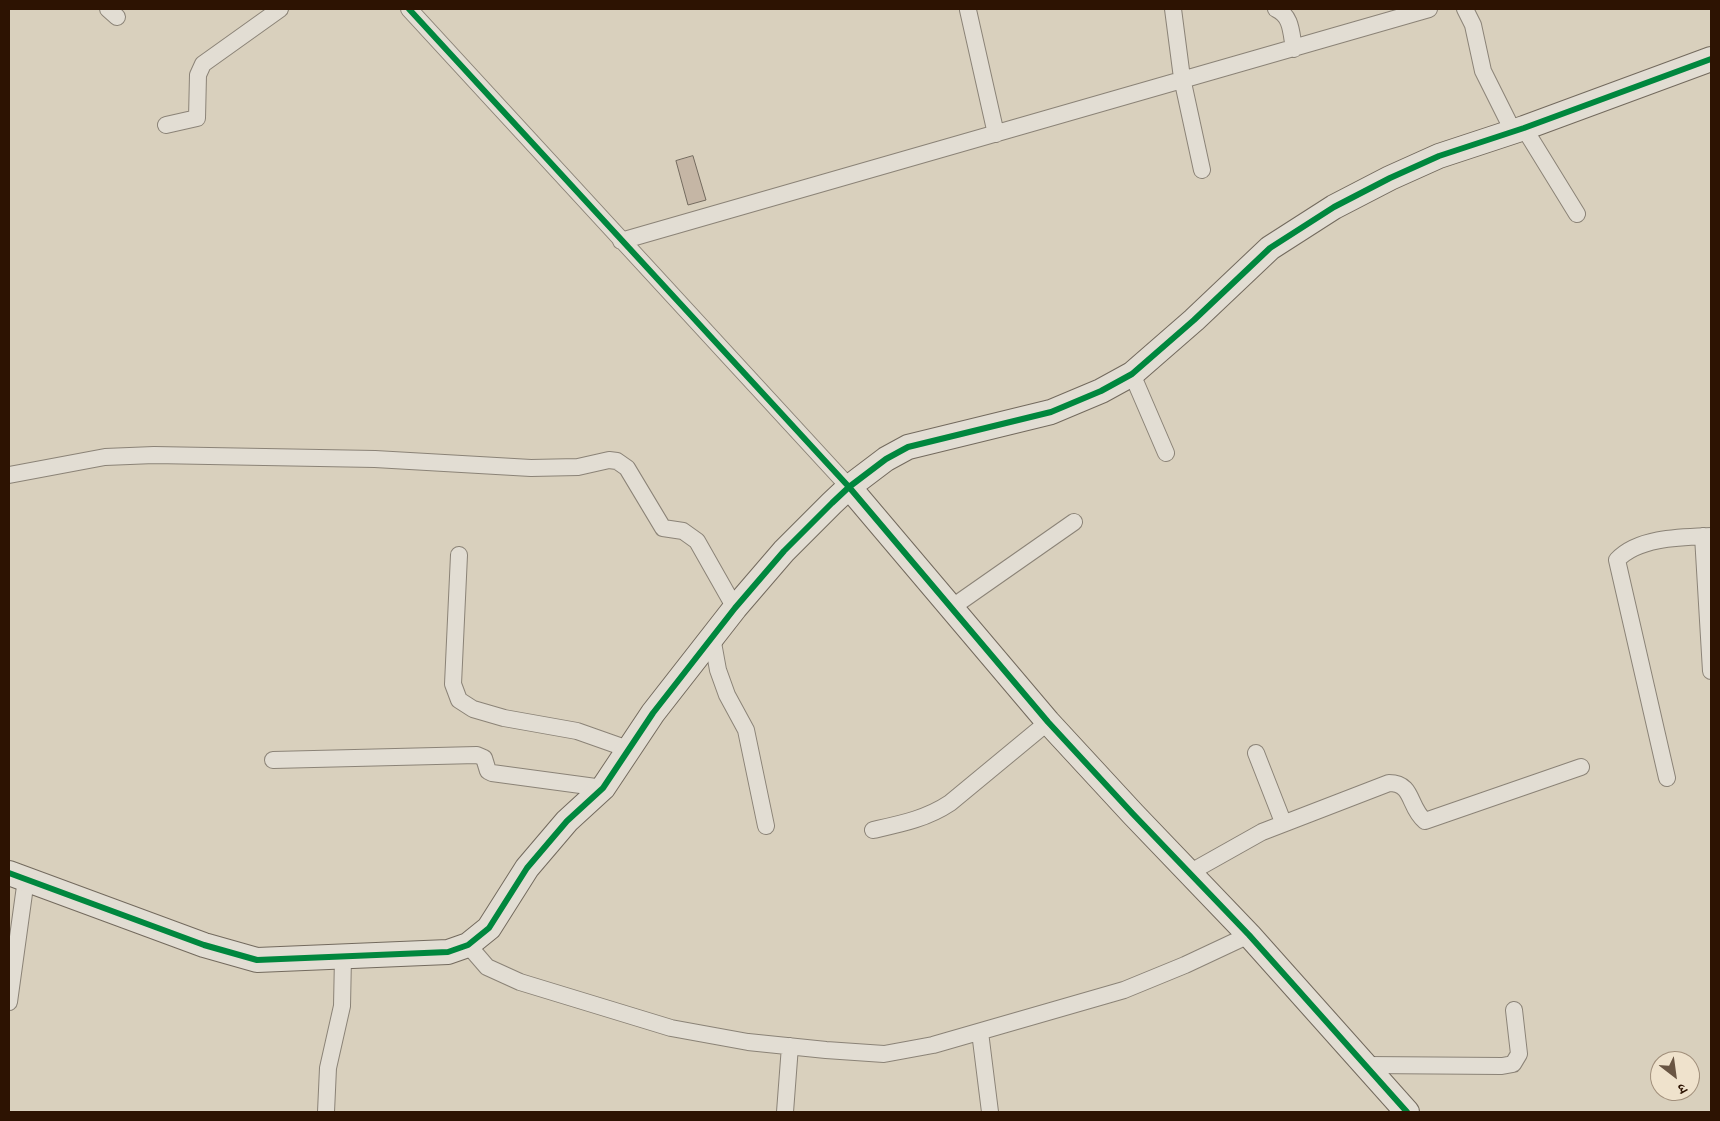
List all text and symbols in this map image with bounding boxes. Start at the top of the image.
north arrow [1650,1051,1700,1101]
text: उ [1674,1079,1690,1098]

